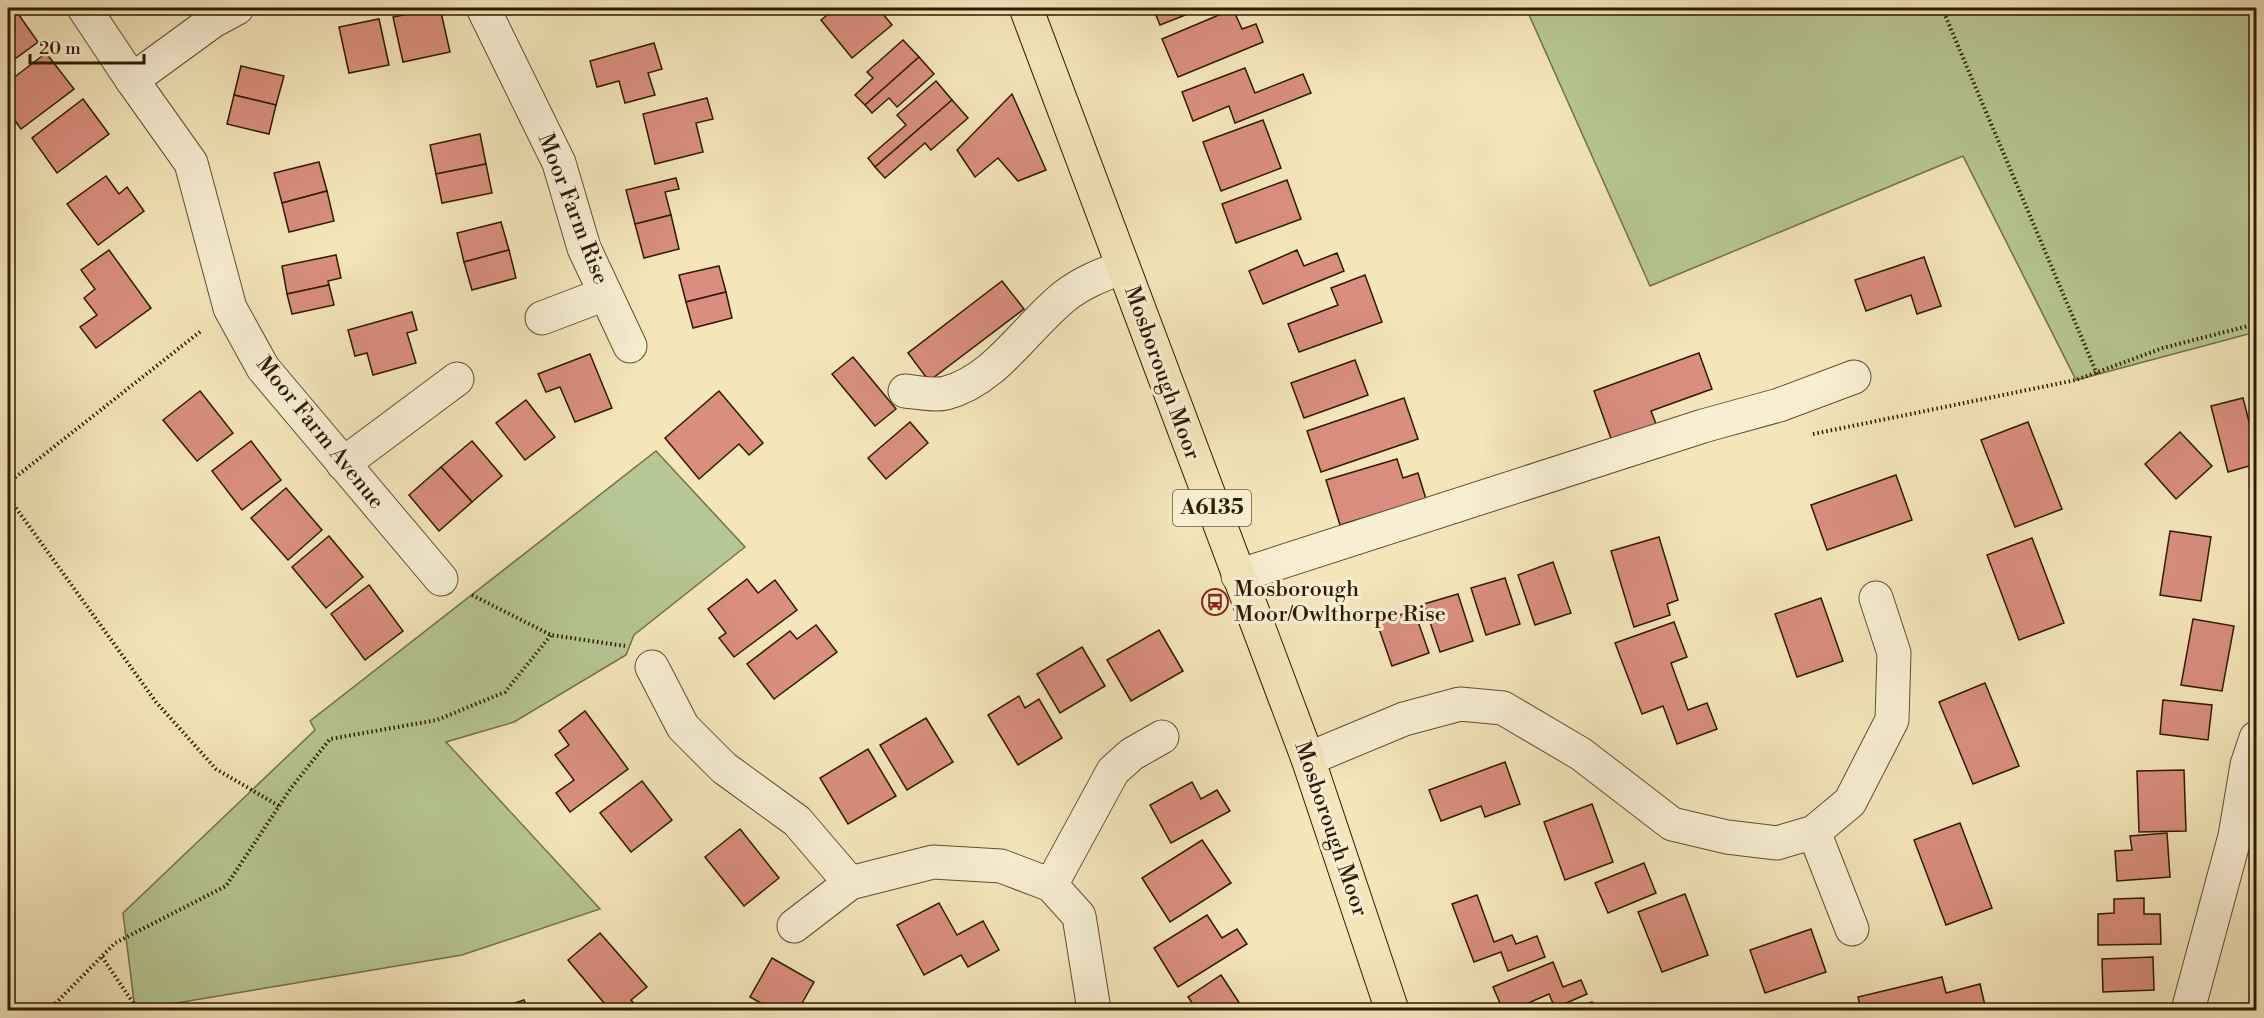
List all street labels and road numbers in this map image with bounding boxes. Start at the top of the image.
street label: Moor Farm Rise [532,130,614,288]
street label: Mosborough Moor [1118,282,1206,464]
street label: Moor Farm Avenue [250,351,390,515]
road number: A6135 [1173,490,1251,526]
street label: Mosborough Moor [1288,738,1374,920]

